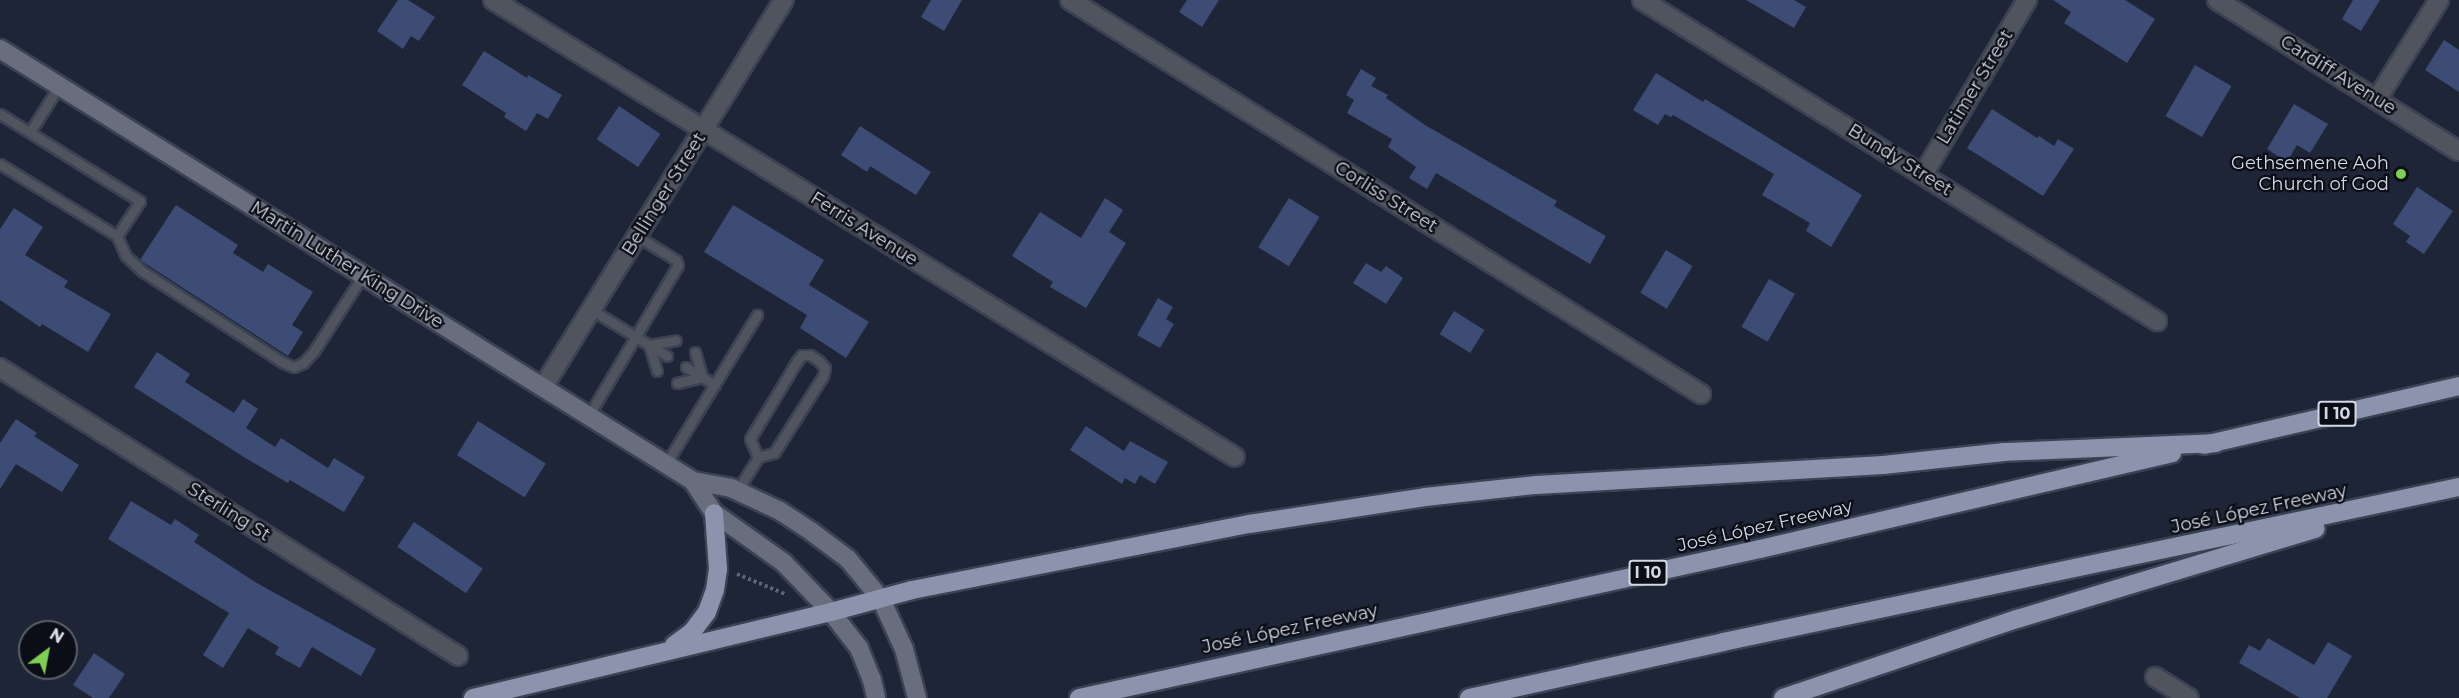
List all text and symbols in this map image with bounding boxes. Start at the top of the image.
street label: Latimer Street [1932,26,2018,148]
street label: Cardiff Avenue [2276,31,2400,119]
street label: Bundy Street [1844,119,1956,201]
street label: Bellinger Street [618,129,710,259]
place label: Gethsemene Aoh Church of God [2231,153,2389,195]
street label: Corliss Street [1331,157,1441,237]
marker: Gethsemene Aoh Church of God [2394,167,2408,181]
street label: Ferris Avenue [806,187,922,271]
street label: Martin Luther King Drive [247,197,447,333]
road number: I 10 [2318,401,2356,427]
street label: Sterling St [184,478,274,546]
street label: José López Freeway [2169,480,2349,538]
street label: José López Freeway [1676,495,1854,557]
road number: I 10 [1628,560,1668,586]
street label: José López Freeway [1200,600,1380,658]
north arrow [18,620,78,680]
text: N [46,625,67,647]

